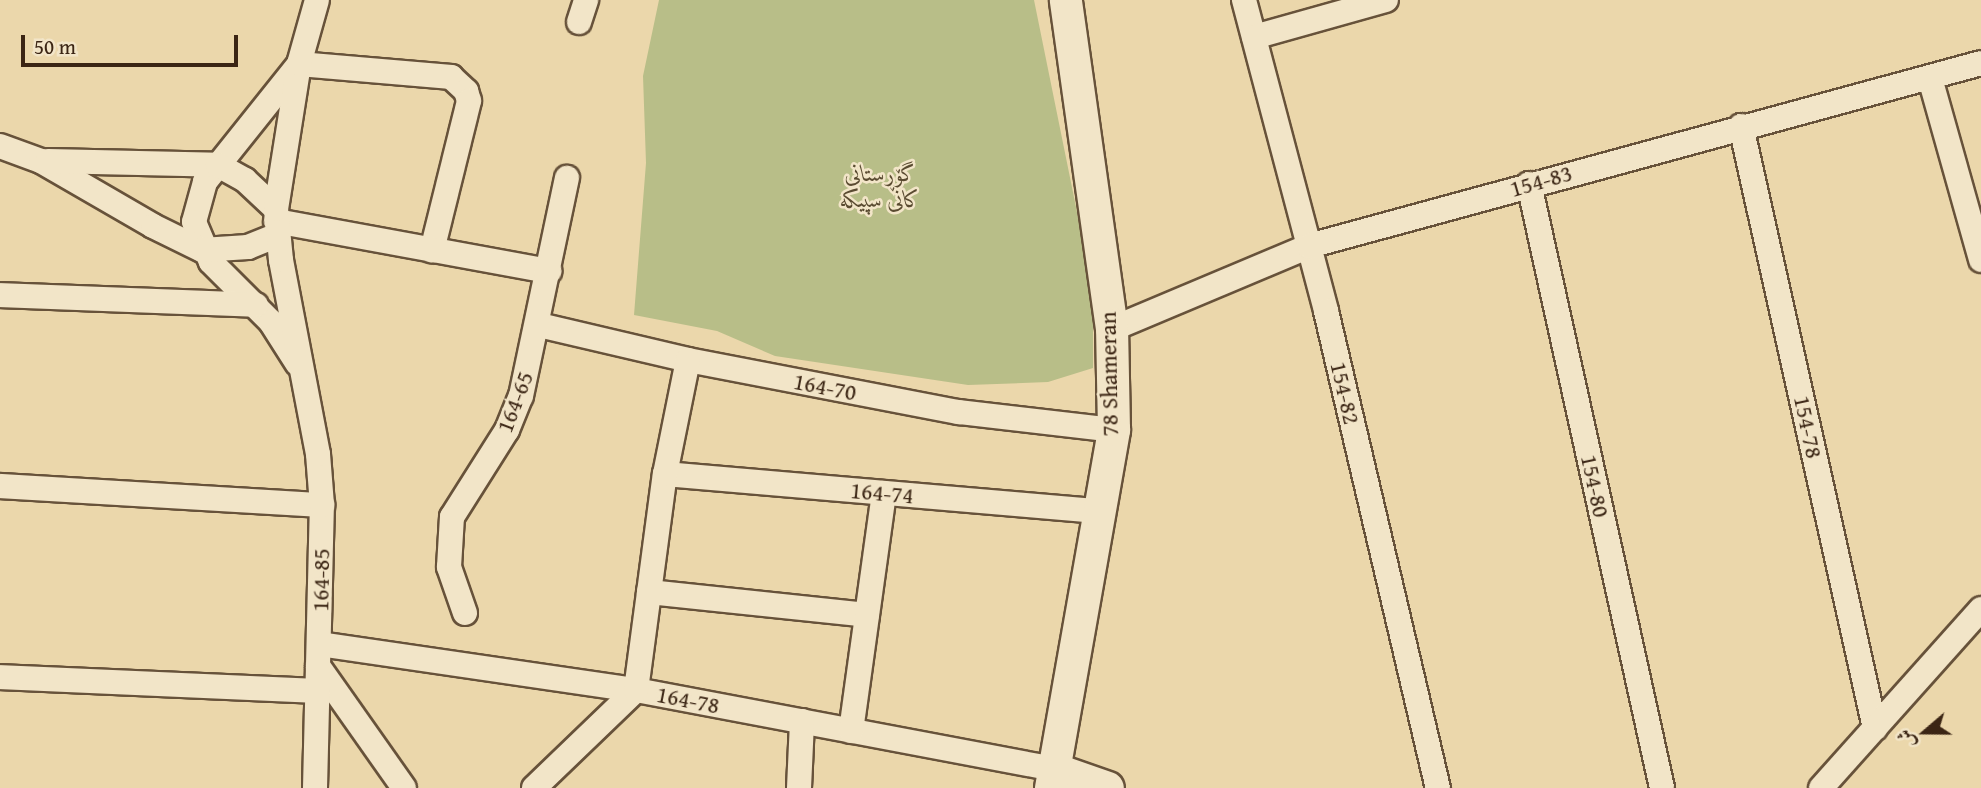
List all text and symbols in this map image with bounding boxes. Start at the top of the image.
scale bar [24,21,242,65]
text: 50 m [34,31,76,62]
park label: گۆڕستانی کانی سپیکە [840,159,922,213]
street label: 154-83 [1507,159,1575,203]
street label: 78 Shameran [1094,311,1124,437]
street label: 154-82 [1324,359,1366,427]
street label: 164-70 [791,367,859,407]
street label: 164-65 [491,368,539,436]
street label: 154-78 [1788,393,1828,461]
street label: 154-80 [1575,452,1615,520]
street label: 164-74 [849,476,915,510]
street label: 164-85 [307,548,335,612]
street label: 164-78 [654,680,722,720]
north arrow [1890,697,1960,767]
text: ش [1889,726,1922,753]

